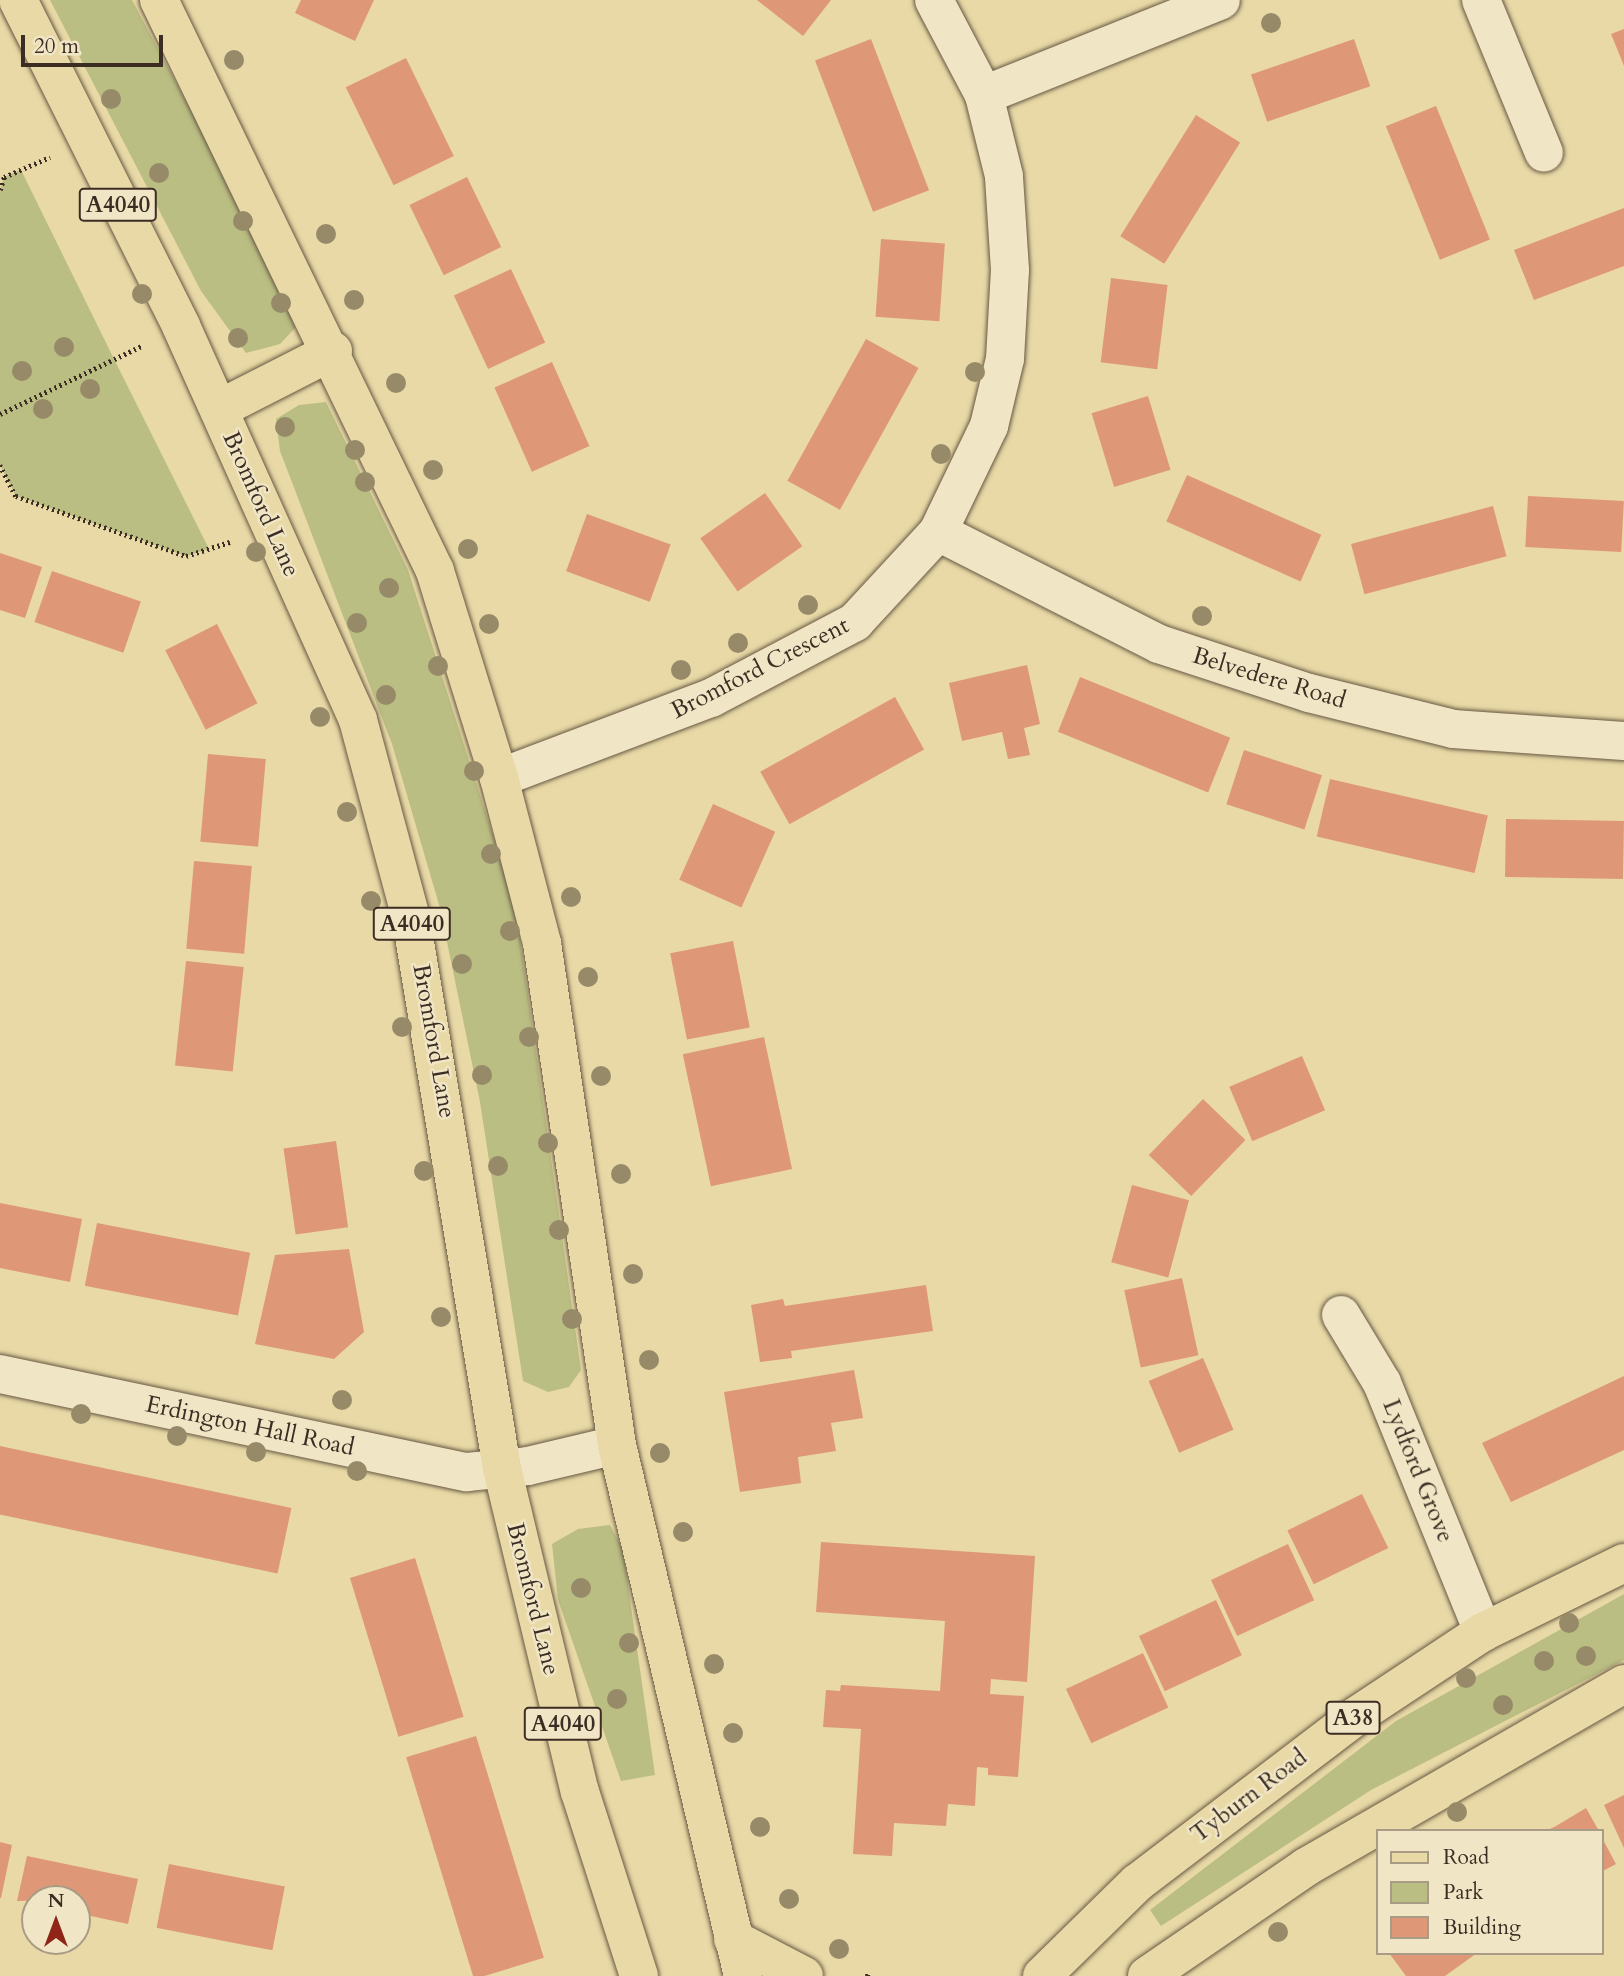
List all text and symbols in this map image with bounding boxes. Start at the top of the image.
scale bar [24,21,166,65]
text: 20 m [34,32,79,61]
road number: A4040 [78,186,158,224]
street label: Bromford Lane [216,427,306,581]
street label: Bromford Crescent [666,611,854,725]
street label: Belvedere Road [1189,641,1349,715]
road number: A4040 [372,904,452,944]
street label: Bromford Lane [406,962,462,1120]
street label: Erdington Hall Road [143,1390,357,1462]
street label: Lydford Grove [1376,1395,1460,1547]
street label: Bromford Lane [500,1520,566,1678]
road number: A38 [1325,1698,1381,1737]
road number: A4040 [523,1704,603,1744]
street label: Tyburn Road [1185,1743,1313,1849]
legend [1376,1829,1603,1955]
text: Road [1443,1843,1489,1872]
text: Park [1443,1878,1483,1907]
north arrow [21,1885,91,1955]
text: N [48,1888,64,1914]
text: Building [1443,1913,1521,1942]

